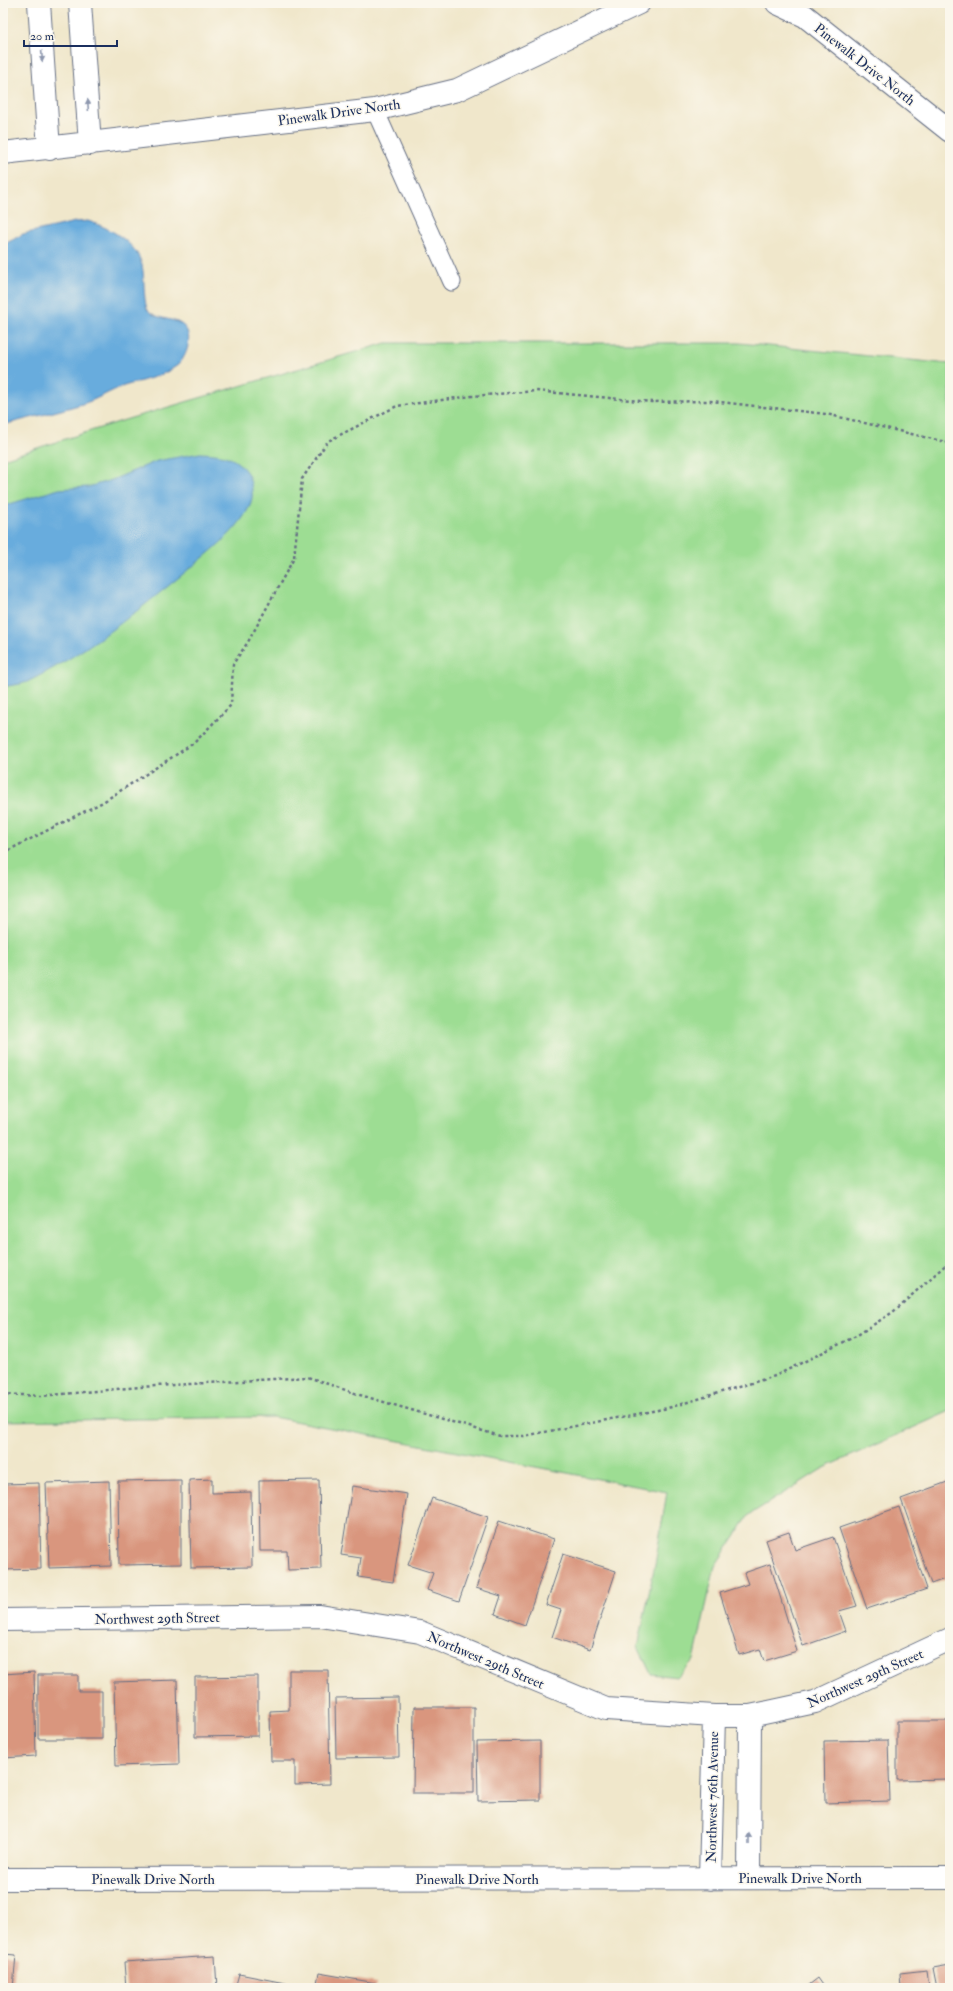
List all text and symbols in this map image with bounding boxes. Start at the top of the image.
street label: Pinewalk Drive North [811,20,919,110]
scale bar [24,22,117,48]
text: 20 m [30,29,55,44]
one-way arrow [39,50,46,62]
street label: Pinewalk Drive North [277,95,402,130]
one-way arrow [84,99,91,111]
street label: Northwest 29th Street [94,1609,220,1628]
street label: Northwest 29th Street [425,1628,547,1693]
street label: Northwest 29th Street [804,1645,926,1712]
street label: Northwest 76th Avenue [703,1731,722,1863]
one-way arrow [746,1832,752,1845]
street label: Pinewalk Drive North [738,1870,862,1887]
street label: Pinewalk Drive North [91,1871,215,1888]
street label: Pinewalk Drive North [415,1871,539,1888]

